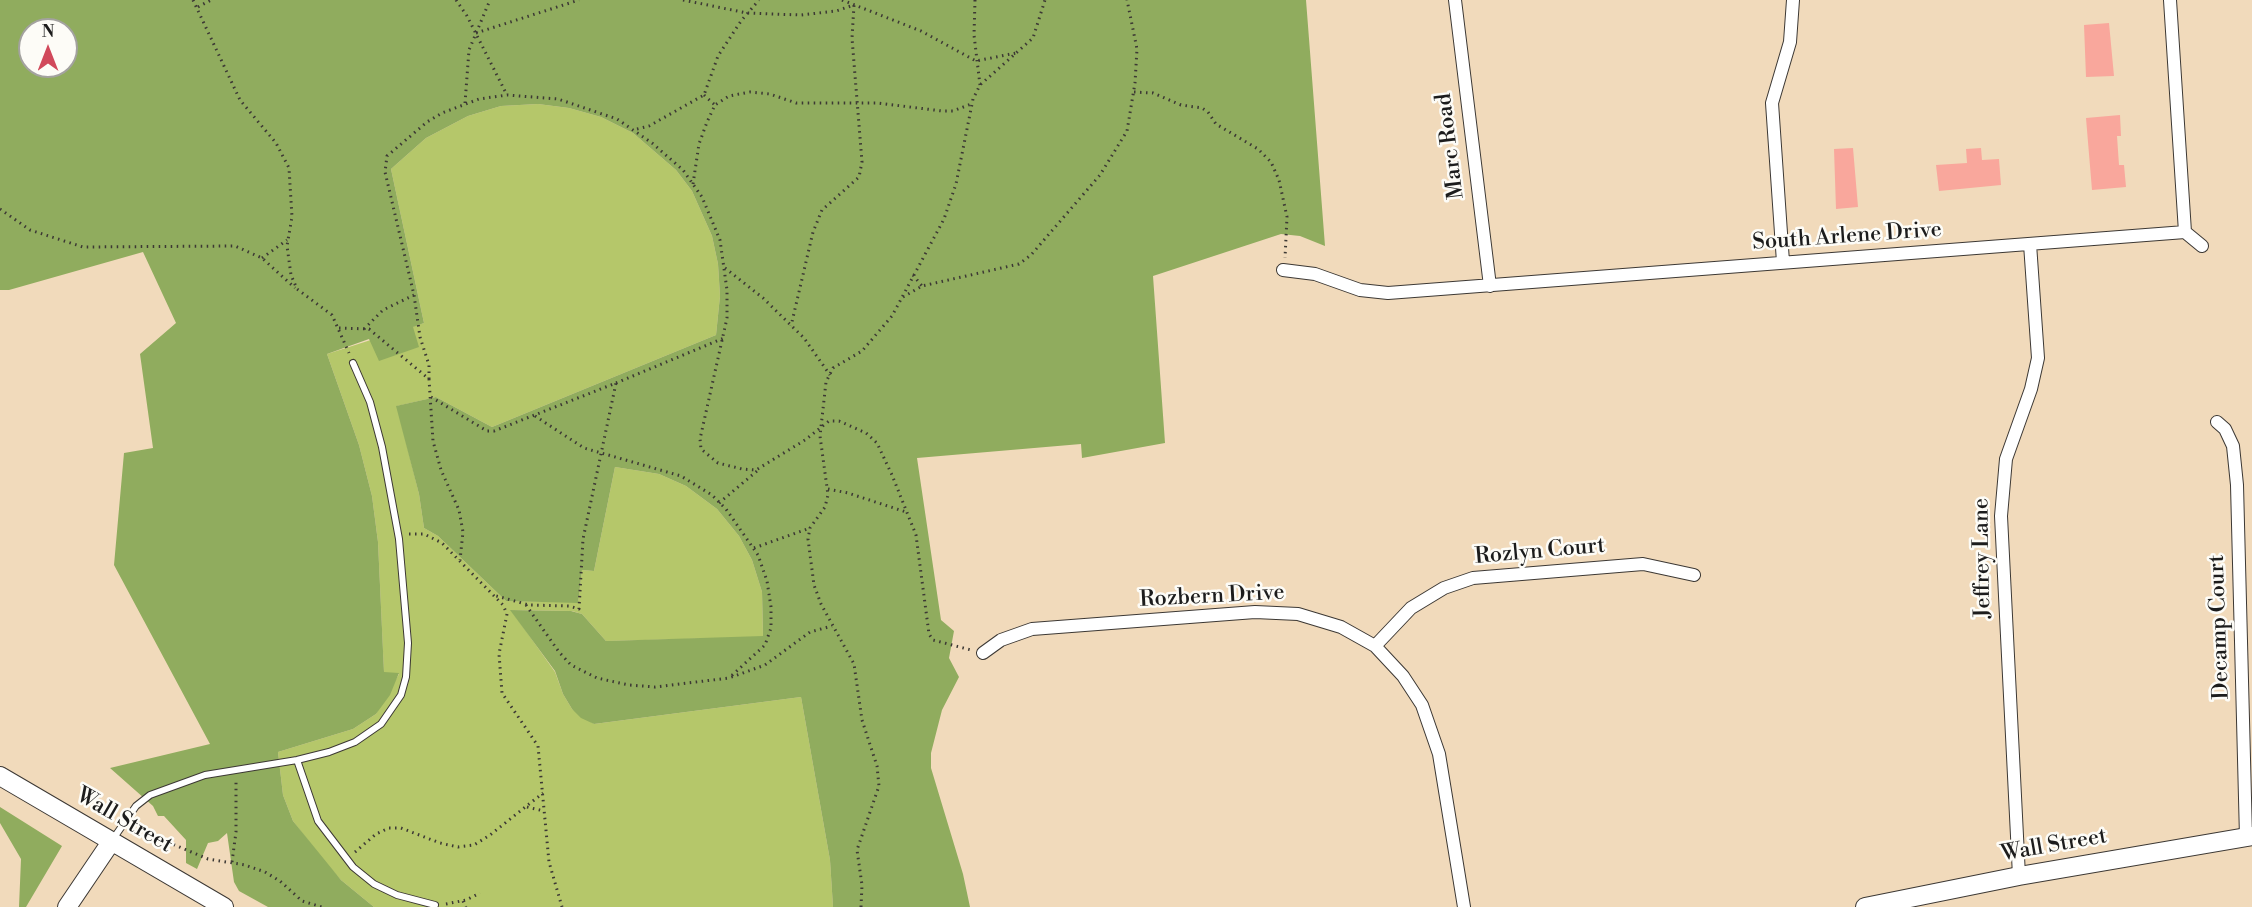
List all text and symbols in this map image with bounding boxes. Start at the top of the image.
north arrow [18,18,78,78]
text: N [42,22,54,42]
street label: Marc Road [1431,92,1471,200]
street label: South Arlene Drive [1751,217,1943,257]
street label: Jeffrey Lane [1969,498,1997,618]
street label: Rozlyn Court [1474,533,1606,571]
street label: Decamp Court [2204,554,2236,700]
street label: Rozbern Drive [1139,580,1285,614]
street label: Wall Street [71,783,177,859]
street label: Wall Street [1999,824,2109,868]

